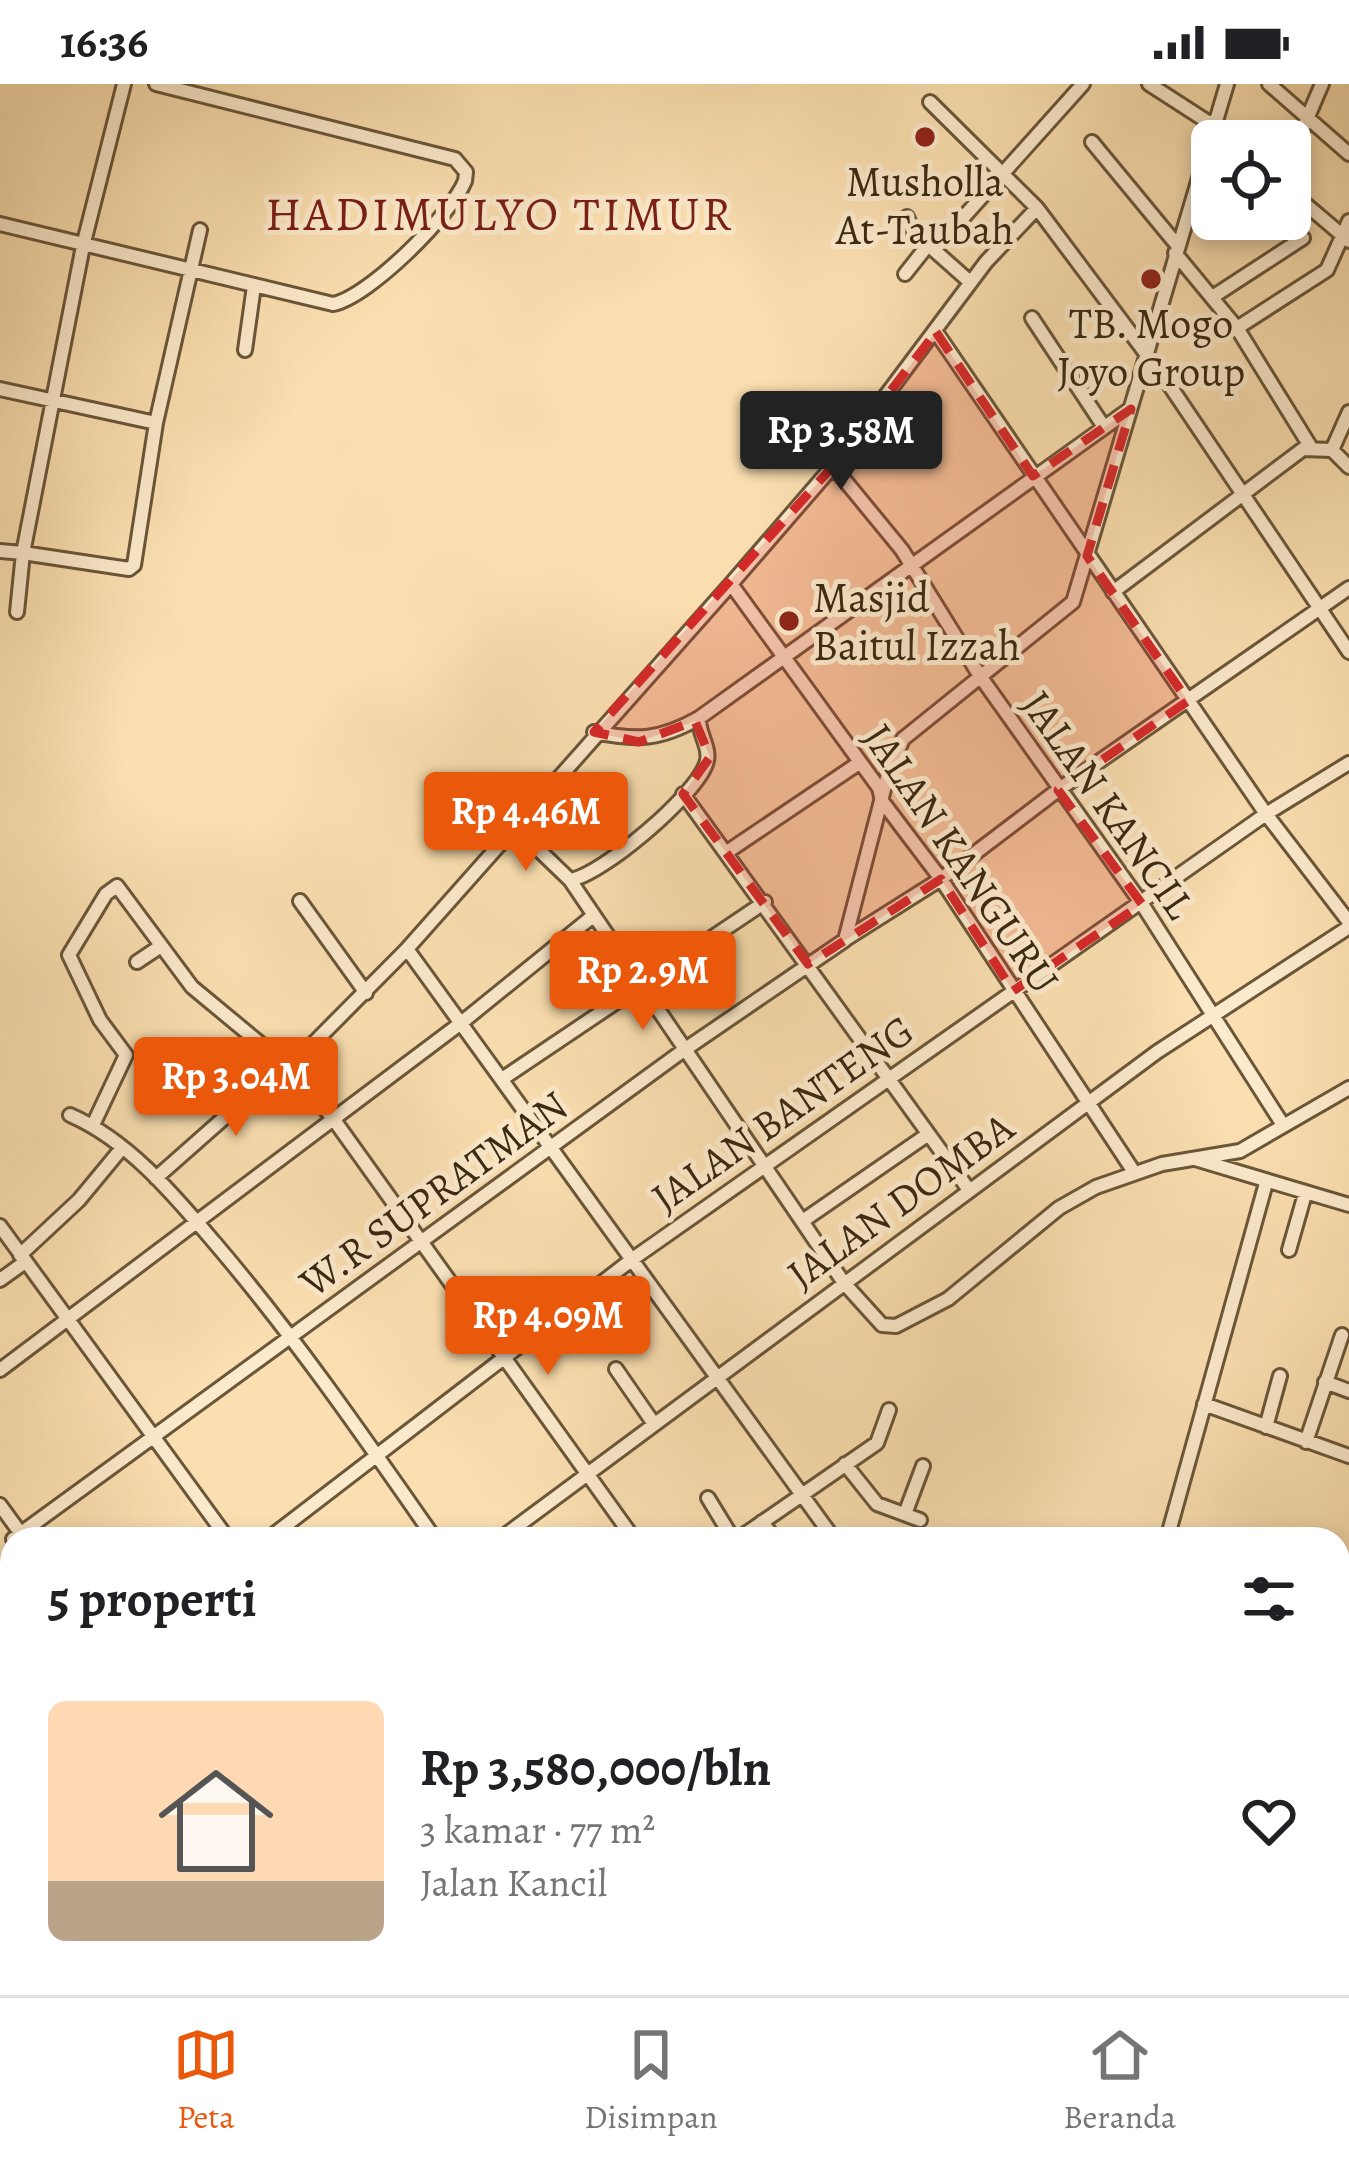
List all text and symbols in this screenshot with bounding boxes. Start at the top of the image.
text: 16:36 [60,11,148,73]
map controls [1191,120,1311,240]
button: locate [1191,120,1311,240]
marker: Musholla At-Taubah [912,124,938,150]
place label: Musholla At-Taubah [835,153,1014,258]
district label: HADIMULYO TIMUR [265,181,735,247]
marker: TB. Mogo Joyo Group [1138,266,1164,292]
place label: TB. Mogo Joyo Group [1057,295,1245,400]
pin: Rp 3.58M [717,391,965,493]
text: Rp 3.58M [767,403,915,456]
place label: Masjid Baitul Izzah [813,569,1020,674]
marker: Masjid Baitul Izzah [776,608,802,634]
street label: JALAN KANCIL [1009,679,1209,930]
street label: JALAN KANGURU [850,712,1073,1004]
pin: Rp 4.46M [402,772,650,874]
text: Rp 4.46M [451,784,601,837]
pin: Rp 2.9M [532,931,754,1033]
text: Rp 2.9M [577,943,709,996]
street label: JALAN BANTENG [640,1002,925,1225]
pin: Rp 3.04M [112,1037,360,1139]
text: Rp 3.04M [161,1049,311,1102]
street label: W.R SUPRATMAN [287,1077,579,1311]
street label: JALAN DOMBA [776,1099,1025,1302]
pin: Rp 4.09M [424,1276,672,1378]
text: Rp 4.09M [472,1288,624,1341]
text: 5 properti [48,1564,257,1634]
icon: filters [1236,1566,1302,1632]
text: Rp 3,580,000/bln [420,1733,771,1803]
icon: home [144,1749,288,1893]
icon: heart [1236,1788,1302,1854]
text: 3 kamar · 77 m² [420,1803,655,1856]
text: Jalan Kancil [420,1856,607,1909]
tab: Peta [173,2022,239,2139]
tab: Disimpan [584,2022,718,2139]
tab: Beranda [1063,2022,1176,2139]

